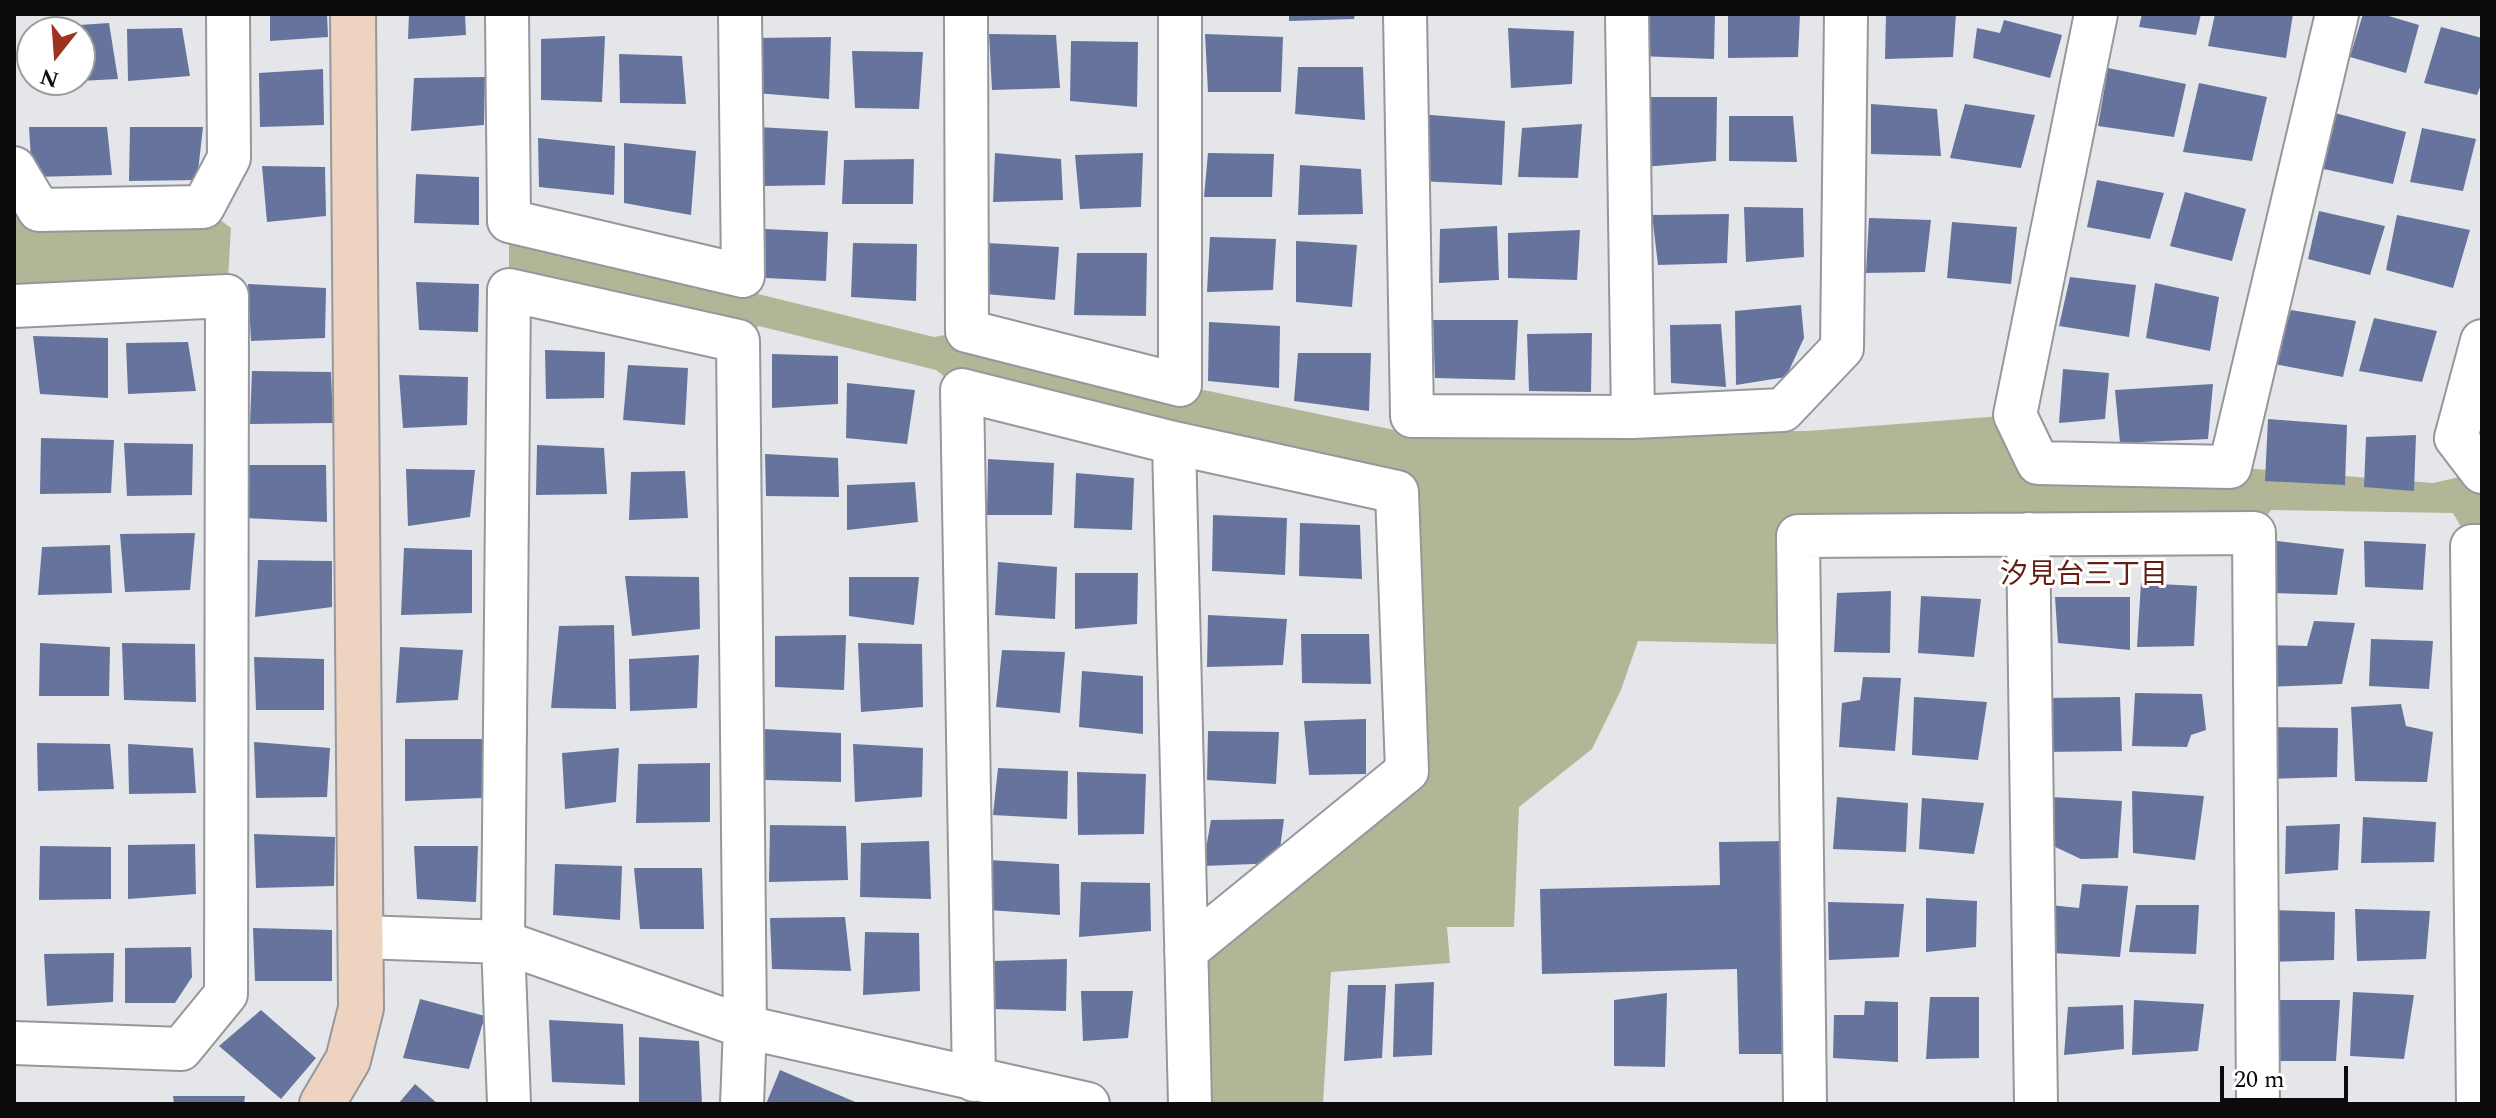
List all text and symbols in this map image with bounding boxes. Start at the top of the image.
north arrow [16,16,96,96]
text: N [36,59,63,96]
district label: 汐見台三丁目 [2000,561,2168,595]
scale bar [2224,1050,2352,1100]
text: 20 m [2234,1062,2285,1098]

